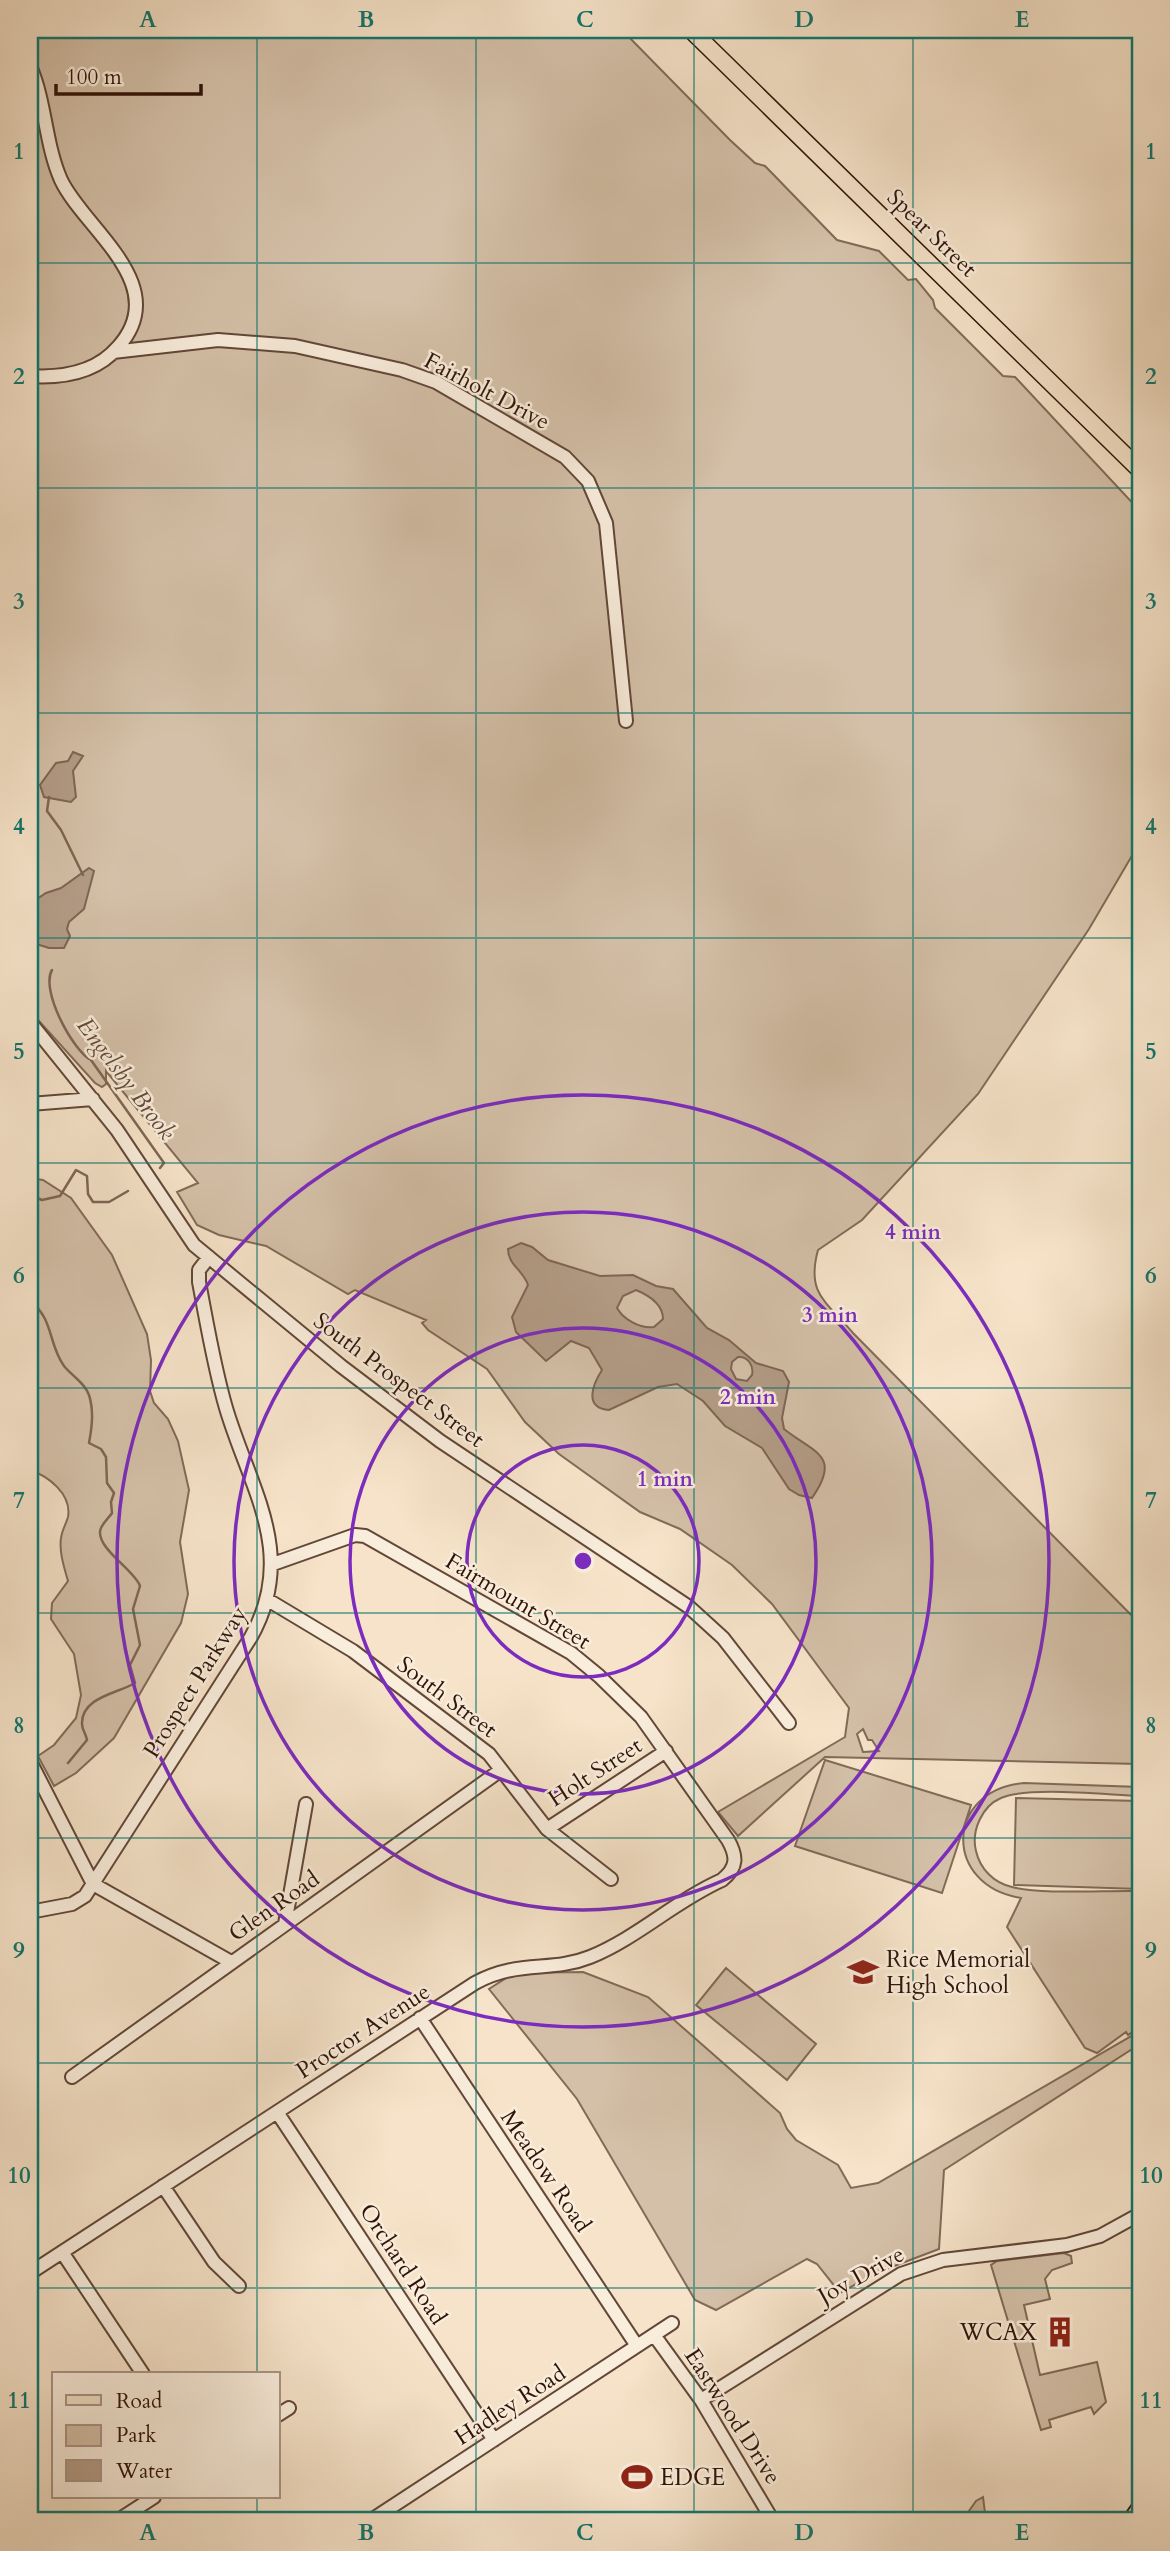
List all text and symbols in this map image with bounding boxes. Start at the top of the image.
text: A [139,4,157,35]
text: B [358,4,374,35]
text: C [576,4,594,35]
text: D [794,4,814,35]
text: E [1015,4,1029,35]
scale bar [56,52,201,96]
text: 100 m [66,63,122,92]
text: 1 [13,136,25,167]
text: 1 [1145,136,1157,167]
street label: Spear Street [880,182,984,284]
street label: Fairholt Drive [419,345,555,437]
text: 2 [13,361,25,392]
text: 2 [1145,361,1157,392]
text: 3 [13,586,25,617]
text: 3 [1145,586,1157,617]
text: 4 [13,811,25,842]
text: 4 [1145,811,1157,842]
water label: Engelsby Brook [69,1011,183,1147]
text: 5 [13,1036,25,1067]
text: 5 [1145,1036,1157,1067]
text: 4 min [885,1218,941,1247]
text: 6 [13,1260,25,1291]
text: 6 [1145,1260,1157,1291]
text: 3 min [802,1301,858,1330]
street label: South Prospect Street [307,1305,491,1455]
text: 2 min [720,1383,776,1412]
text: 1 min [637,1465,693,1494]
text: 7 [13,1485,25,1516]
text: 7 [1145,1485,1157,1516]
street label: Fairmount Street [440,1545,596,1657]
centre of rings [571,1549,595,1573]
street label: Prospect Parkway [136,1600,254,1764]
street label: South Street [391,1649,503,1745]
text: 8 [13,1710,25,1741]
text: 8 [1145,1710,1157,1741]
street label: Holt Street [542,1730,648,1814]
street label: Glen Road [222,1863,326,1949]
text: 9 [13,1935,25,1966]
text: 9 [1145,1935,1157,1966]
place label: Rice Memorial High School [886,1944,1030,2001]
school or university icon: Rice Memorial High School [846,1955,880,1989]
street label: Proctor Avenue [290,1976,436,2086]
street label: Meadow Road [493,2104,599,2239]
text: 10 [7,2160,31,2191]
text: 10 [1139,2160,1163,2191]
street label: Orchard Road [352,2197,454,2331]
street label: Joy Drive [810,2239,910,2313]
building icon: WCAX [1043,2315,1077,2349]
place label: WCAX [959,2317,1038,2348]
street label: Eastwood Drive [677,2342,789,2490]
street label: Hadley Road [448,2357,572,2452]
legend [52,2372,280,2498]
text: 11 [7,2385,31,2416]
text: 11 [1139,2385,1163,2416]
text: Road [116,2387,162,2416]
text: Park [116,2421,157,2450]
text: Water [115,2457,172,2486]
sports icon: EDGE [620,2460,654,2494]
place label: EDGE [660,2462,725,2493]
text: A [139,2517,157,2548]
text: B [358,2517,374,2548]
text: C [576,2517,594,2548]
text: D [794,2517,814,2548]
text: E [1015,2517,1029,2548]

